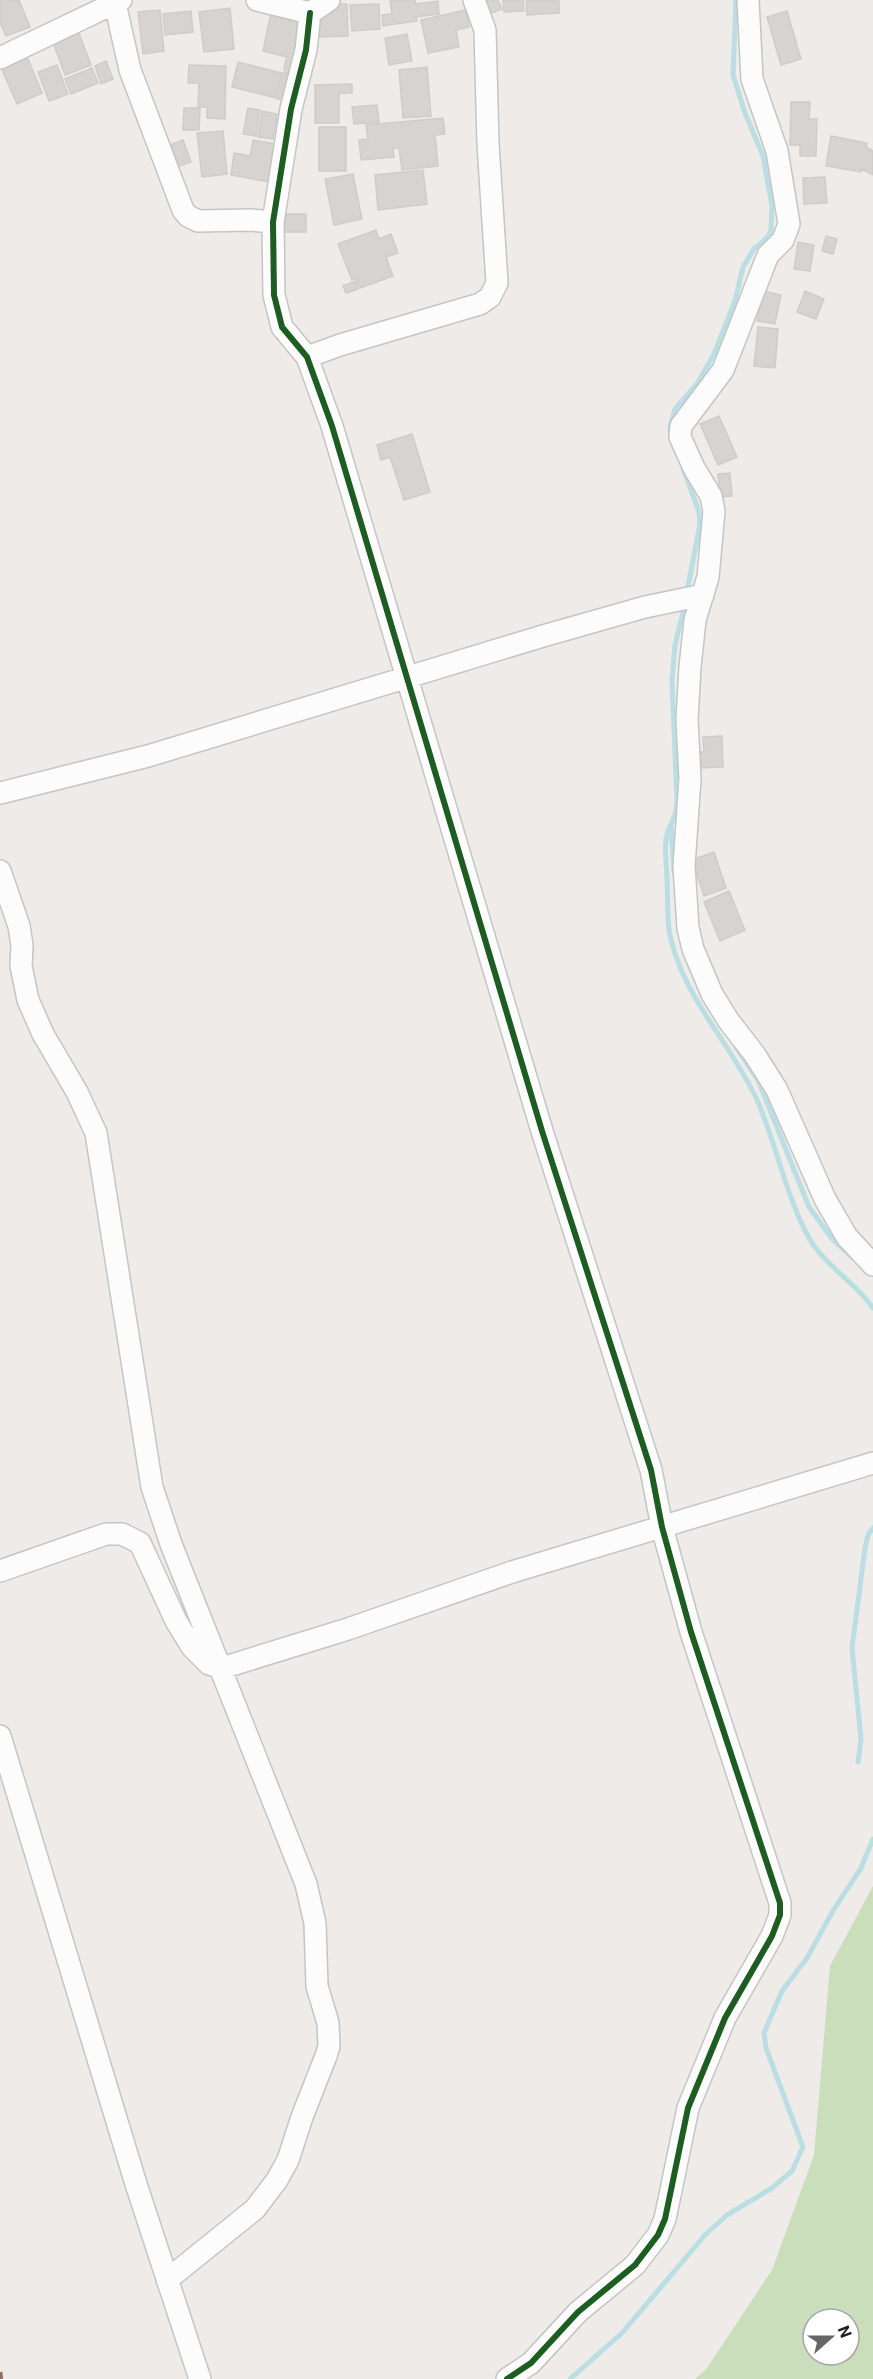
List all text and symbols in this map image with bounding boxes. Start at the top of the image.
north arrow [801,2307,861,2367]
text: N [834,2323,855,2340]

